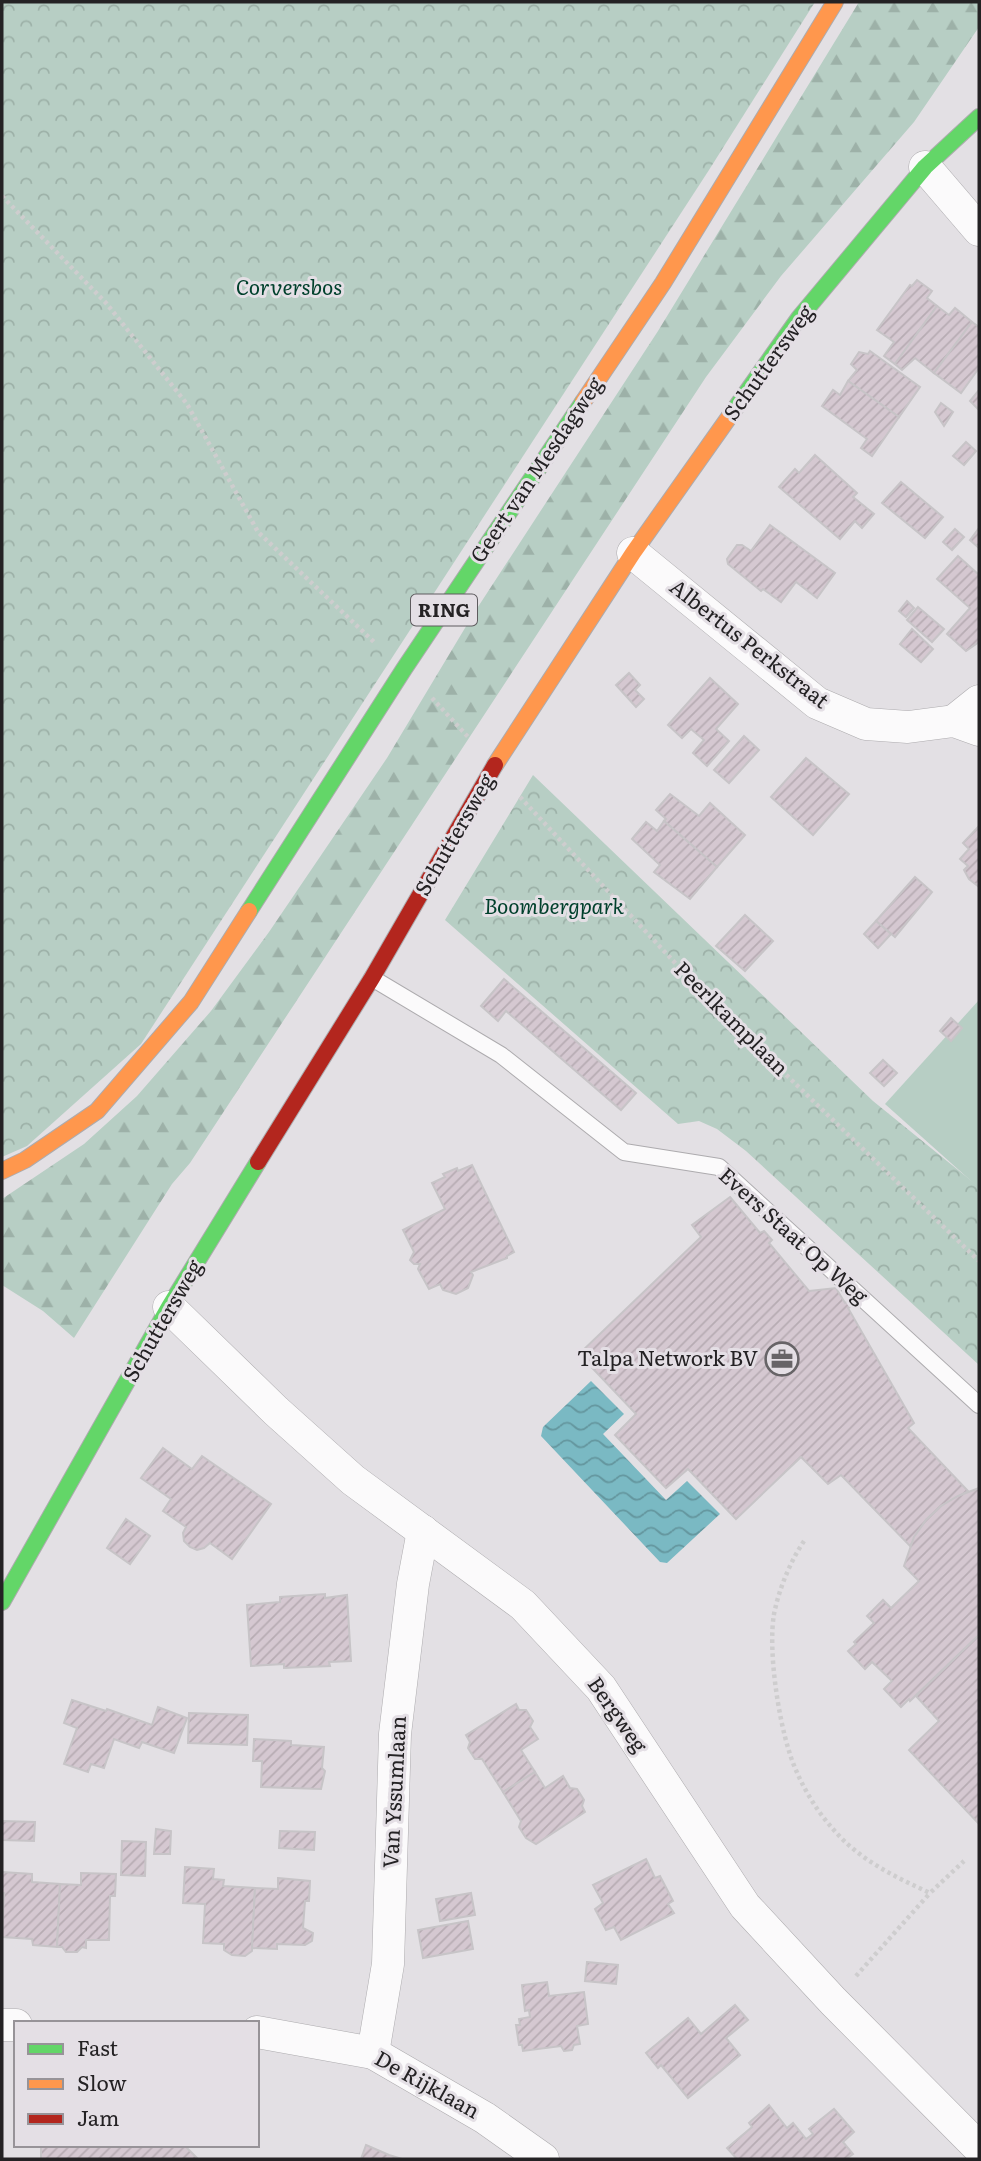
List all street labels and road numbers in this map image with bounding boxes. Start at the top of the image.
street label: Schuttersweg [714,297,820,426]
street label: Geert van Mesdagweg [461,369,609,568]
street label: Albertus Perkstraat [664,570,837,714]
road number: RING [411,594,477,625]
street label: Schuttersweg [405,767,500,901]
street label: Peerlkamplaan [668,953,797,1082]
street label: Evers Staat Op Weg [713,1159,876,1310]
street label: Schuttersweg [113,1253,208,1387]
street label: Bergweg [582,1669,657,1758]
street label: Van Yssumlaan [373,1715,412,1869]
street label: De Rijklaan [370,2041,486,2124]

